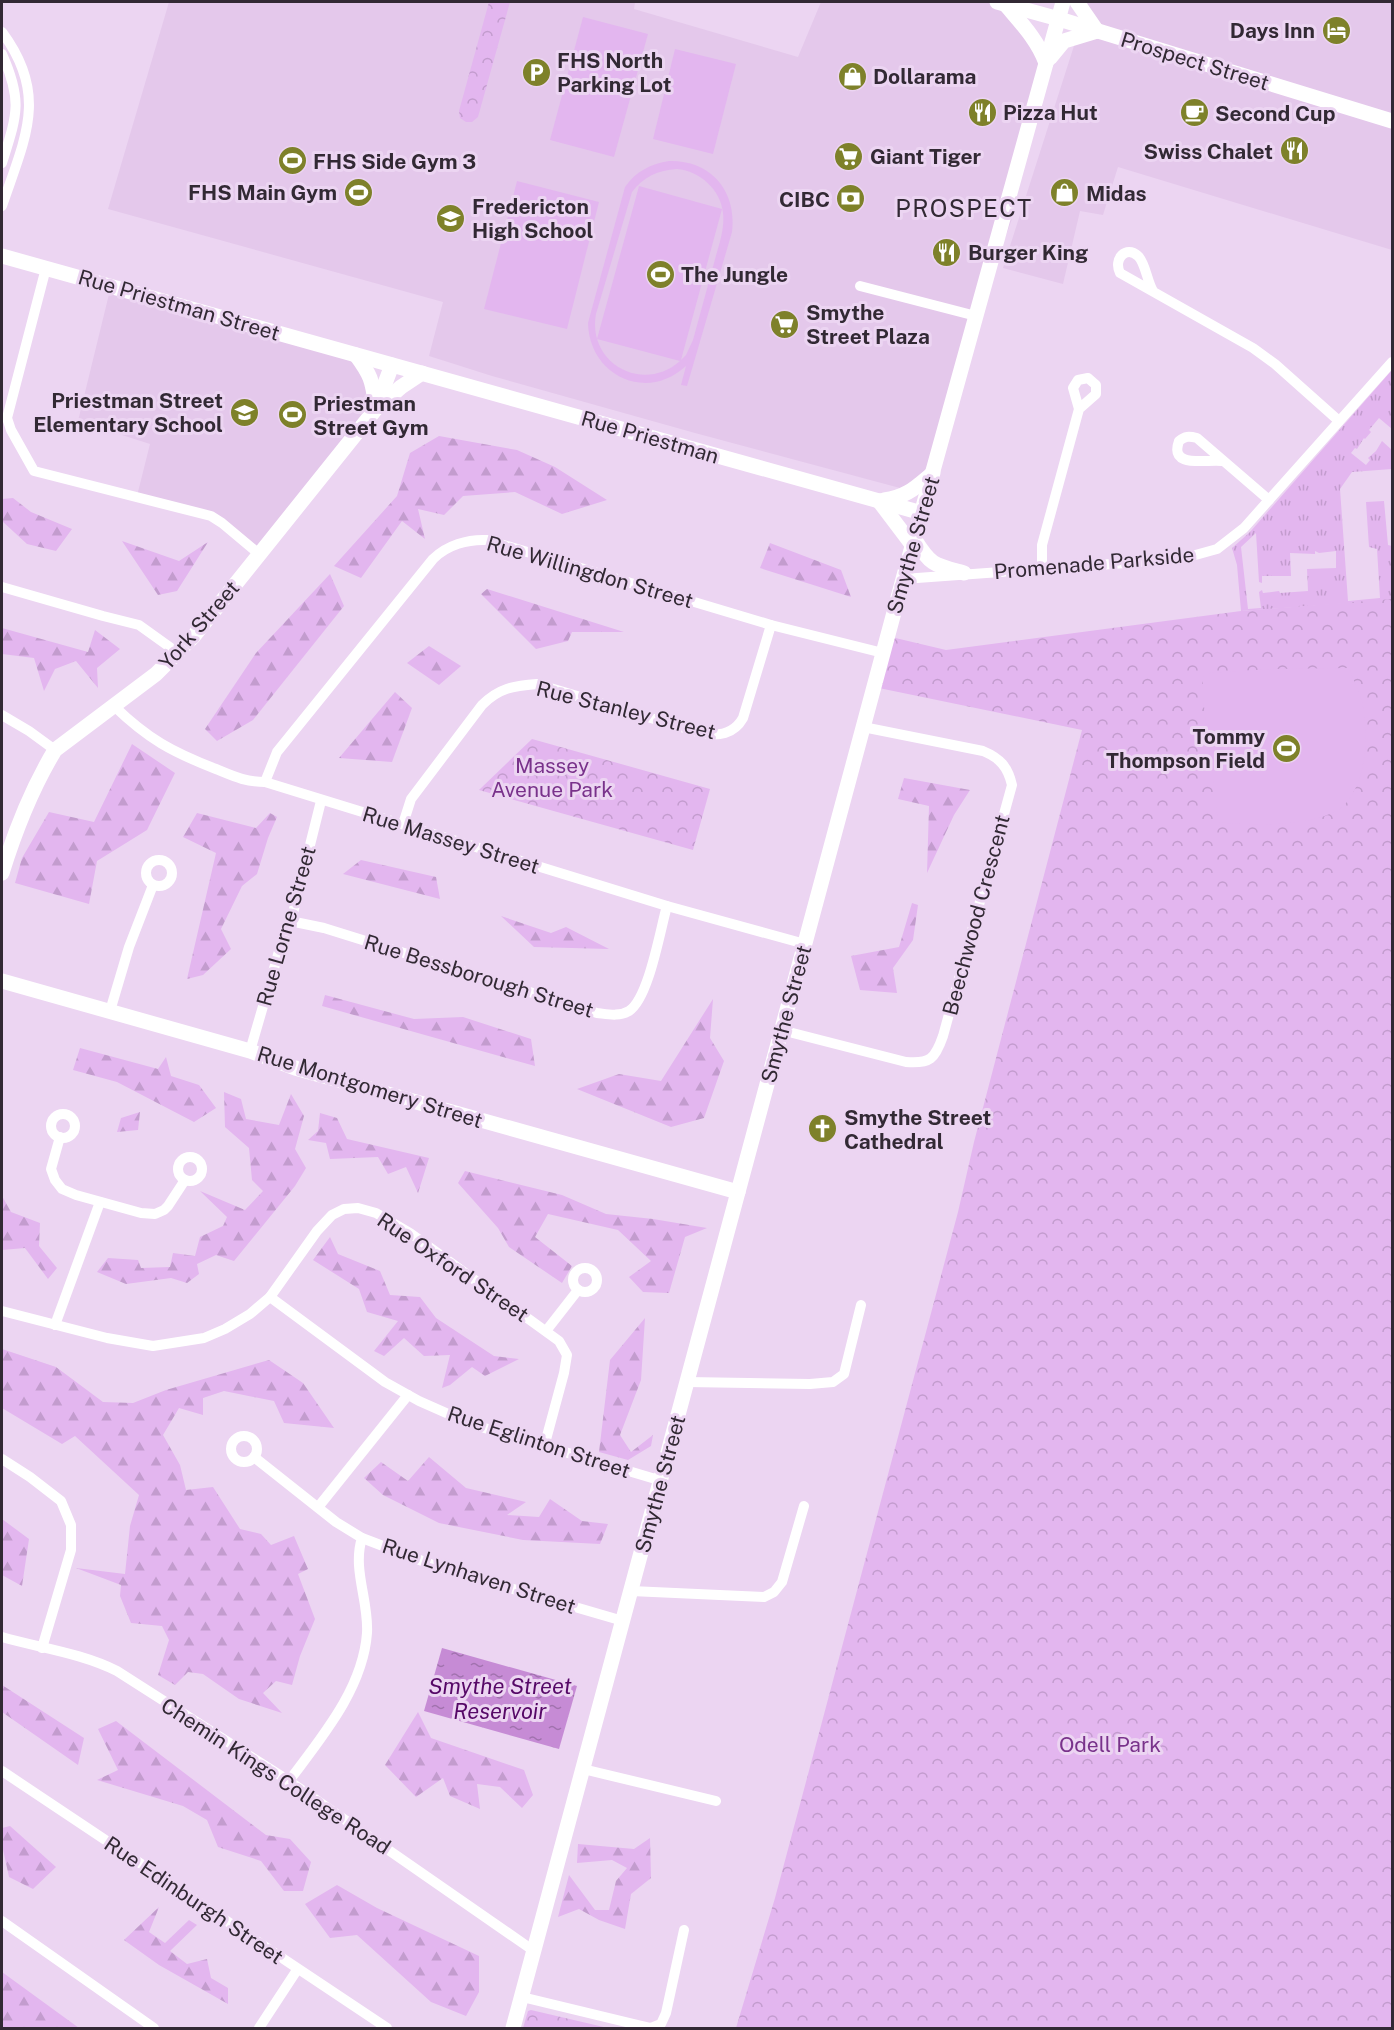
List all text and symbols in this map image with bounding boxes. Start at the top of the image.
hotel icon: Days Inn [1320,14,1352,46]
place label: Days Inn [1230,18,1315,43]
street label: Prospect Street [1118,27,1272,95]
place label: FHS North Parking Lot [557,48,672,97]
parking icon: FHS North Parking Lot [520,56,552,88]
shop icon: Dollarama [836,60,868,92]
place label: Dollarama [873,64,976,89]
restaurant icon: Pizza Hut [966,96,998,128]
cafe icon: Second Cup [1178,97,1210,129]
place label: Pizza Hut [1003,100,1098,125]
place label: Second Cup [1215,101,1335,126]
restaurant icon: Swiss Chalet [1278,135,1310,167]
place label: Swiss Chalet [1143,139,1273,164]
supermarket icon: Giant Tiger [833,140,865,172]
place label: Giant Tiger [870,144,981,169]
sports icon: FHS Side Gym 3 [276,145,308,177]
place label: FHS Side Gym 3 [313,149,476,174]
sports icon: FHS Main Gym [342,176,374,208]
shop icon: Midas [1049,177,1081,209]
place label: FHS Main Gym [188,180,337,205]
place label: Midas [1086,181,1147,206]
bank icon: CIBC [835,183,867,215]
place label: CIBC [779,187,830,212]
place label: Fredericton High School [472,194,594,243]
district label: PROSPECT [895,194,1033,222]
school or university icon: Fredericton High School [435,202,467,234]
restaurant icon: Burger King [931,236,963,268]
place label: Burger King [968,240,1088,265]
sports icon: The Jungle [644,258,676,290]
place label: The Jungle [681,262,788,287]
street label: Rue Priestman Street [75,264,283,346]
place label: Smythe Street Plaza [806,300,930,349]
supermarket icon: Smythe Street Plaza [769,308,801,340]
place label: Priestman Street Elementary School [33,388,223,437]
place label: Priestman Street Gym [313,391,429,440]
school or university icon: Priestman Street Elementary School [228,396,260,428]
sports icon: Priestman Street Gym [276,399,308,431]
street label: Rue Priestman [578,405,722,469]
street label: Smythe Street [881,473,945,617]
street label: Rue Willingdon Street [484,531,696,613]
street label: Promenade Parkside [993,542,1195,584]
street label: York Street [154,575,244,675]
street label: Rue Stanley Street [534,676,718,744]
place label: Tommy Thompson Field [1106,724,1265,773]
sports icon: Tommy Thompson Field [1270,732,1302,764]
park label: Massey Avenue Park [491,753,613,802]
street label: Rue Massey Street [360,801,542,879]
street label: Beechwood Crescent [937,812,1015,1018]
street label: Rue Lorne Street [251,843,321,1009]
street label: Rue Bessborough Street [361,929,597,1023]
street label: Smythe Street [756,942,816,1086]
street label: Rue Montgomery Street [254,1041,486,1133]
place label: Smythe Street Cathedral [844,1105,991,1154]
church icon: Smythe Street Cathedral [807,1113,839,1145]
street label: Rue Oxford Street [373,1207,533,1327]
street label: Rue Eglinton Street [445,1401,633,1483]
street label: Smythe Street [630,1412,690,1556]
street label: Rue Lynhaven Street [379,1533,579,1619]
water label: Smythe Street Reservoir [428,1673,572,1724]
street label: Chemin Kings College Road [157,1692,395,1860]
park label: Odell Park [1059,1732,1161,1757]
street label: Rue Edinburgh Street [100,1831,288,1969]

